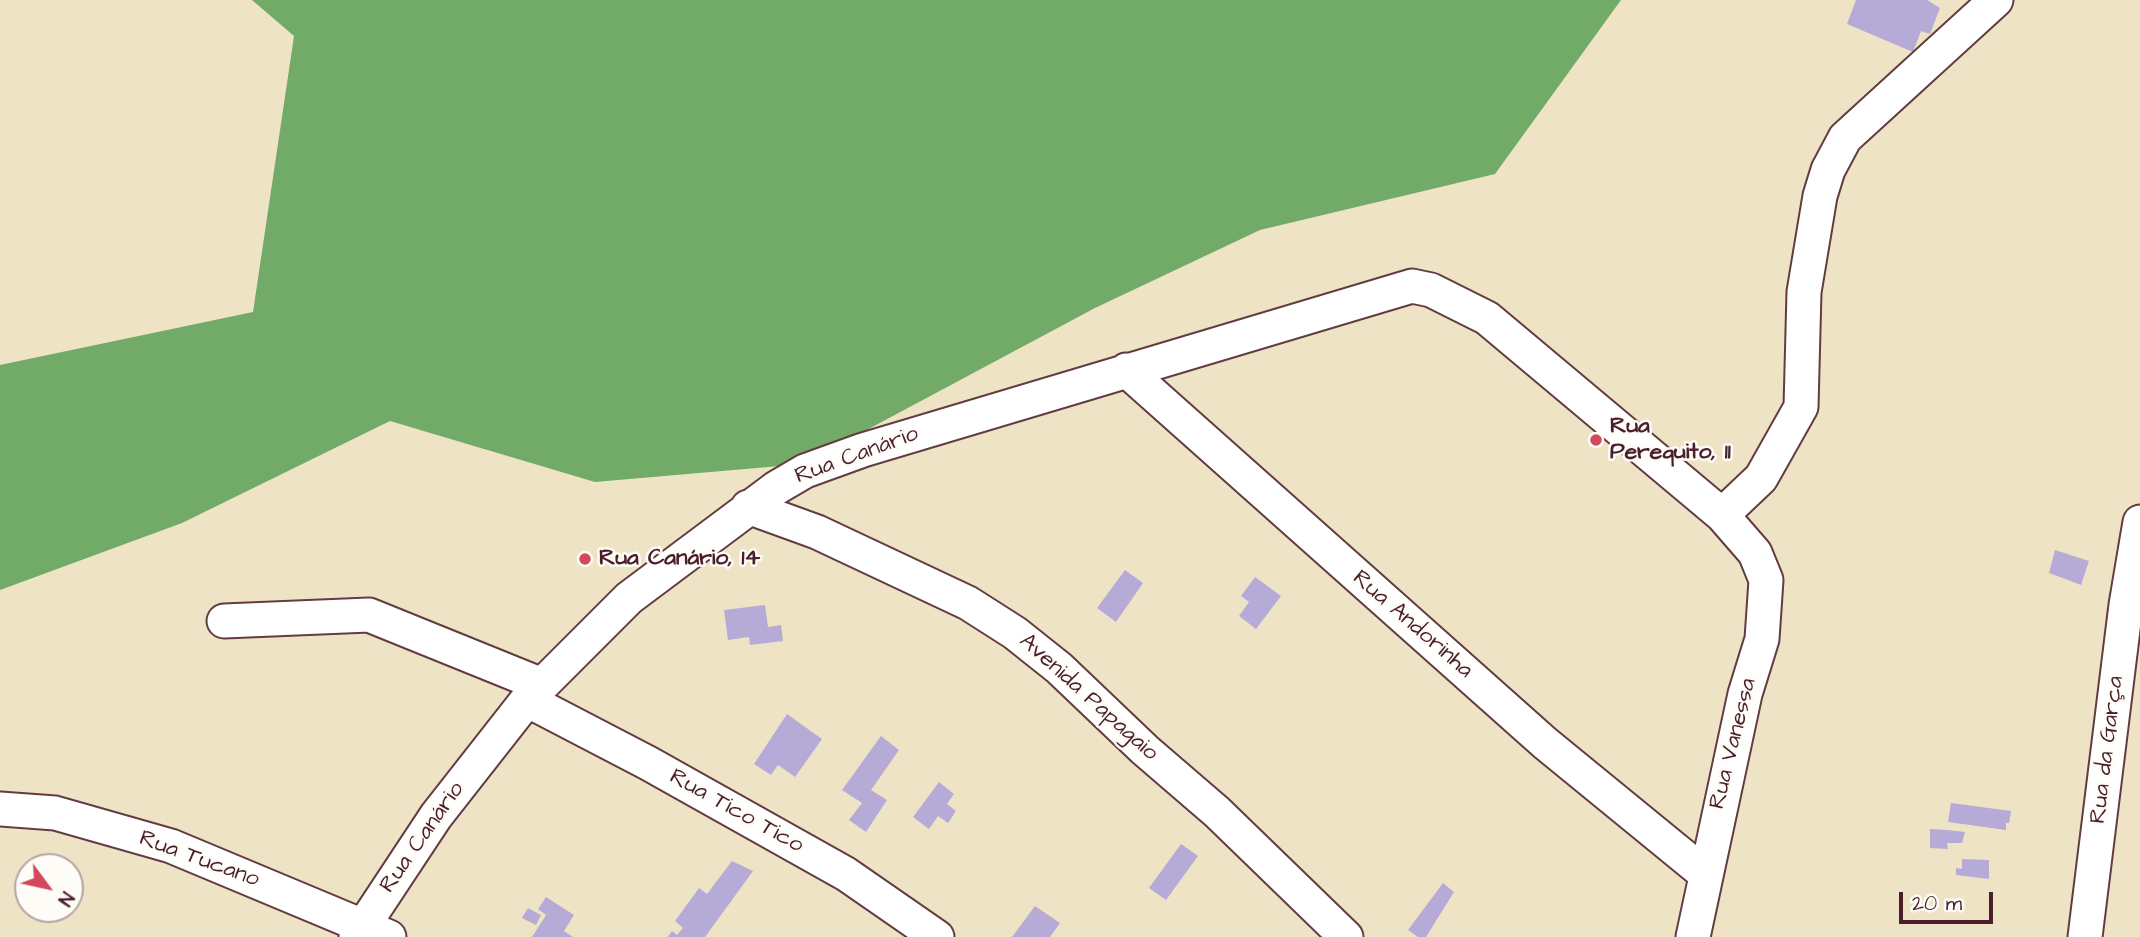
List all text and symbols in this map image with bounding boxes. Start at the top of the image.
place label: Rua Perequito, 11 [1610,413,1731,467]
street label: Rua Canário [792,421,922,491]
marker: Rua Perequito, 11 [1588,432,1604,448]
place label: Rua Canário, 14 [599,545,760,573]
marker: Rua Canário, 14 [577,551,593,567]
street label: Rua Andorinha [1346,565,1478,685]
street label: Avenida Papagaio [1013,628,1163,768]
street label: Rua da Garça [2085,675,2131,825]
street label: Rua Vanessa [1704,676,1764,812]
street label: Rua Tico Tico [664,764,808,860]
street label: Rua Canário [375,777,471,899]
street label: Rua Tucano [135,826,263,894]
north arrow [14,853,84,923]
scale bar [1902,878,1996,922]
text: N [51,886,80,911]
text: 20 m [1912,889,1962,918]

